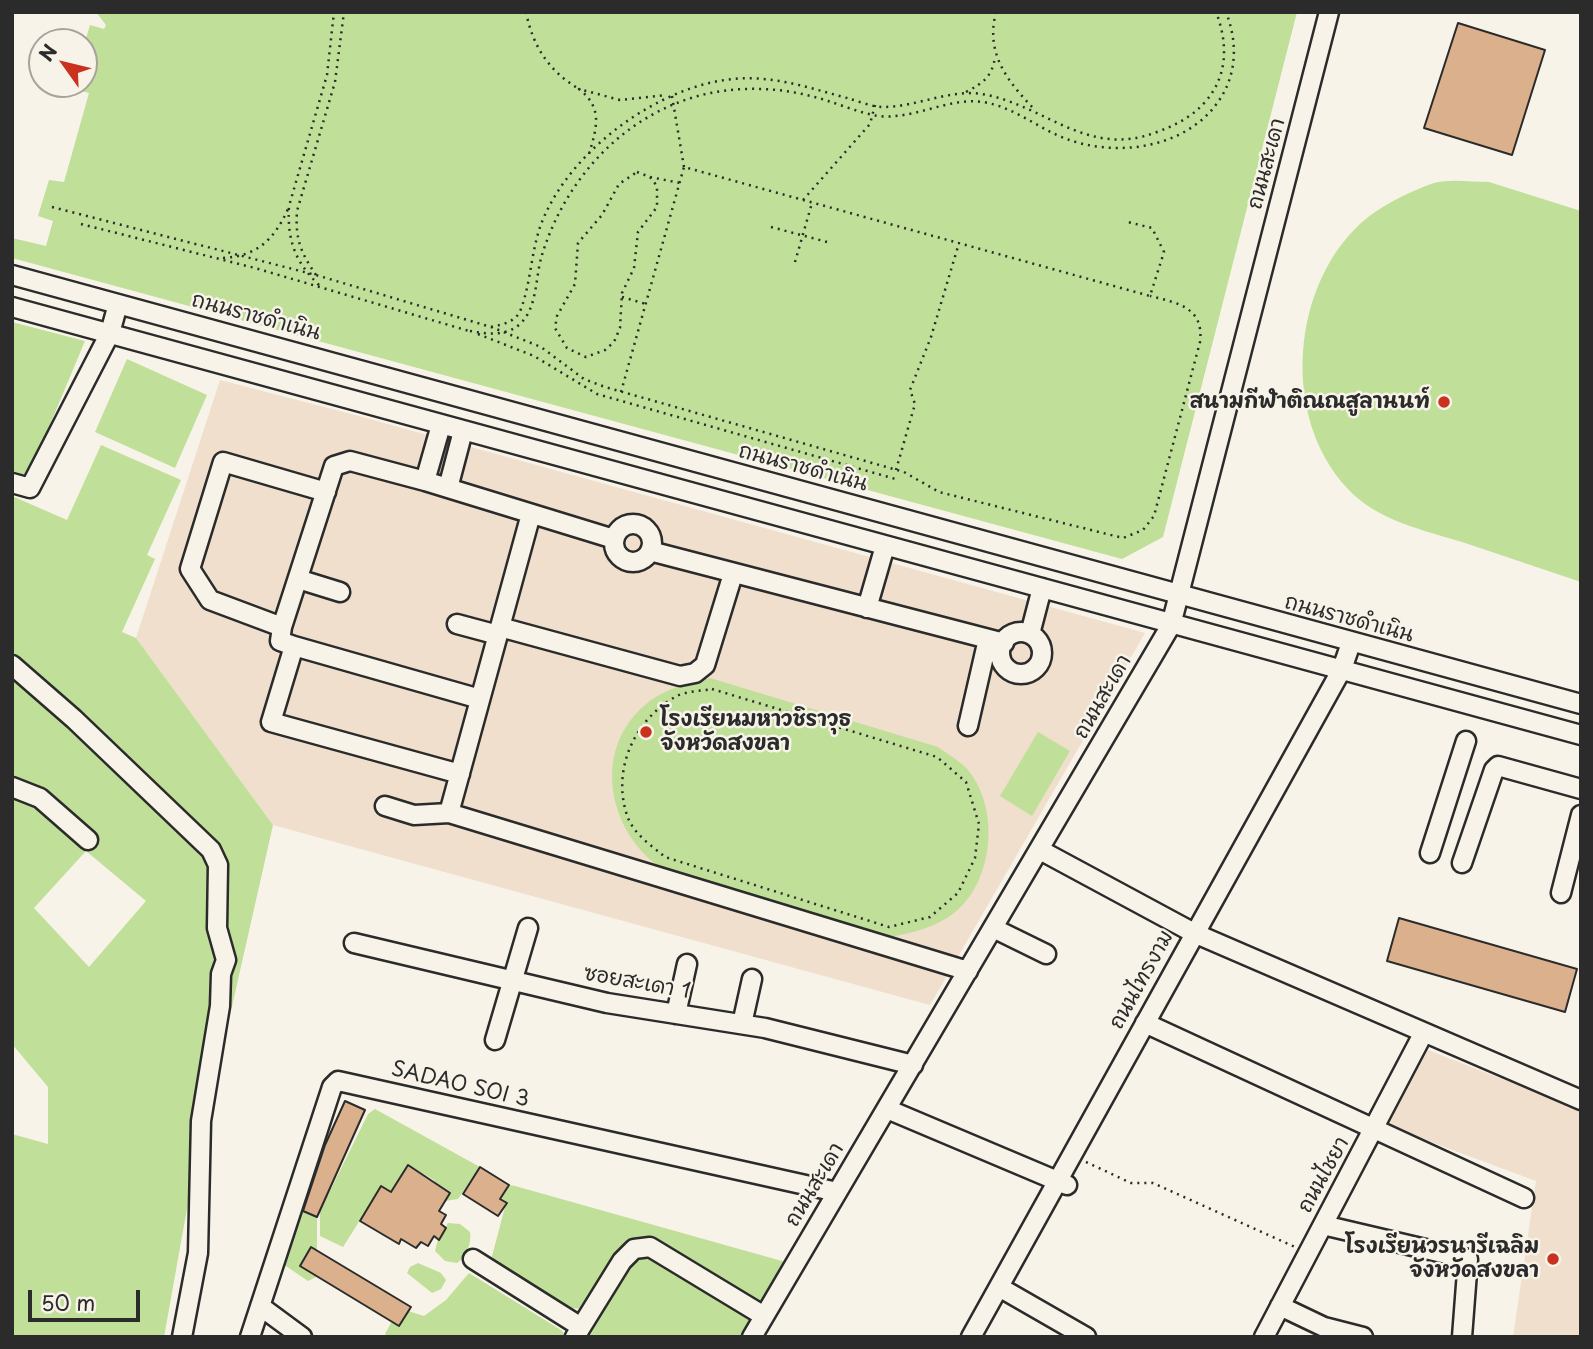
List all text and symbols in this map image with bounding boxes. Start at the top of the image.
north arrow [28,28,98,98]
text: N [31,38,63,66]
street label: ถนนสะเดา [1243,116,1291,212]
street label: ถนนราชดำเนิน [189,288,323,346]
place label: สนามกีฬาติณณสูลานนท์ [1190,389,1430,415]
marker: สนามกีฬาติณณสูลานนท์ [1436,394,1452,410]
street label: ถนนราชดำเนิน [736,439,870,497]
street label: ถนนราชดำเนิน [1282,590,1416,648]
street label: ถนนสะเดา [1069,650,1137,744]
place label: โรงเรียนมหาวชิราวุธ จังหวัดสงขลา [660,707,851,757]
marker: โรงเรียนมหาวชิราวุธ จังหวัดสงขลา [638,724,654,740]
street label: ถนนไทรงาม [1105,926,1179,1034]
street label: ซอยสะเดา 1 [582,961,692,1005]
street label: SADAO SOI 3 [388,1057,532,1113]
street label: ถนนไชยา [1293,1133,1355,1217]
street label: ถนนสะเดา [780,1139,850,1231]
place label: โรงเรียนวรนารีเฉลิม จังหวัดสงขลา [1345,1234,1539,1284]
marker: โรงเรียนวรนารีเฉลิม จังหวัดสงขลา [1545,1251,1561,1267]
scale bar [32,1276,144,1320]
text: 50 m [41,1286,95,1318]

